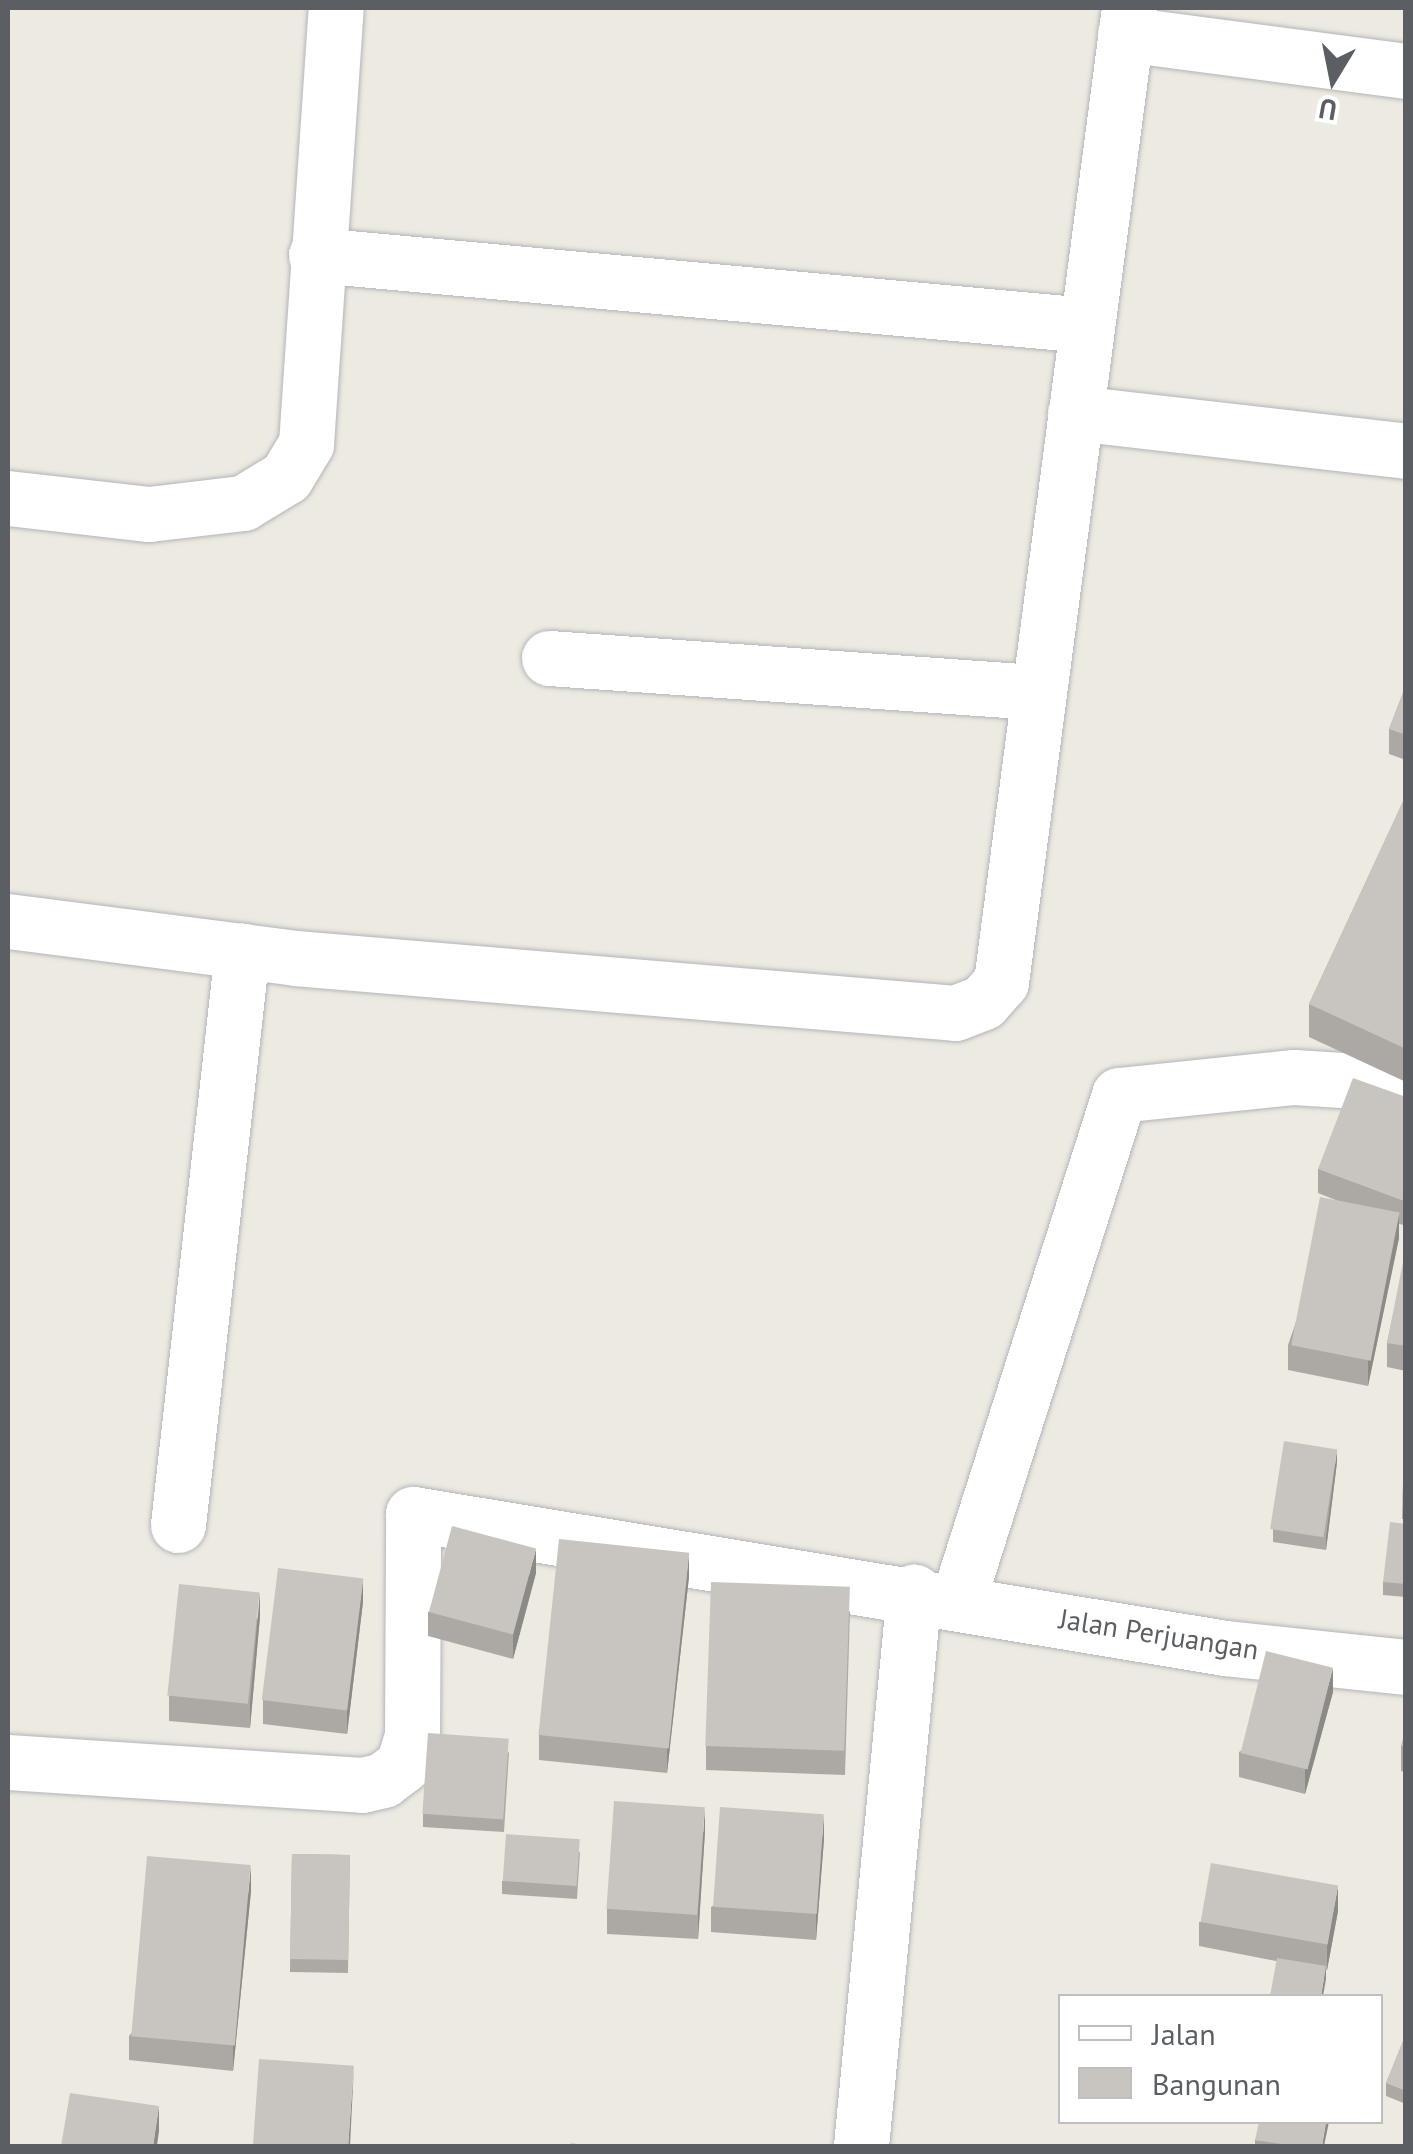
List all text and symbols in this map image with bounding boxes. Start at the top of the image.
north arrow [1283,30,1383,130]
text: U [1316,90,1340,130]
street label: Jalan Perjuangan [1057,1602,1261,1666]
legend [1058,1994,1383,2124]
text: Jalan [1152,2014,1216,2053]
text: Bangunan [1152,2064,1281,2103]

